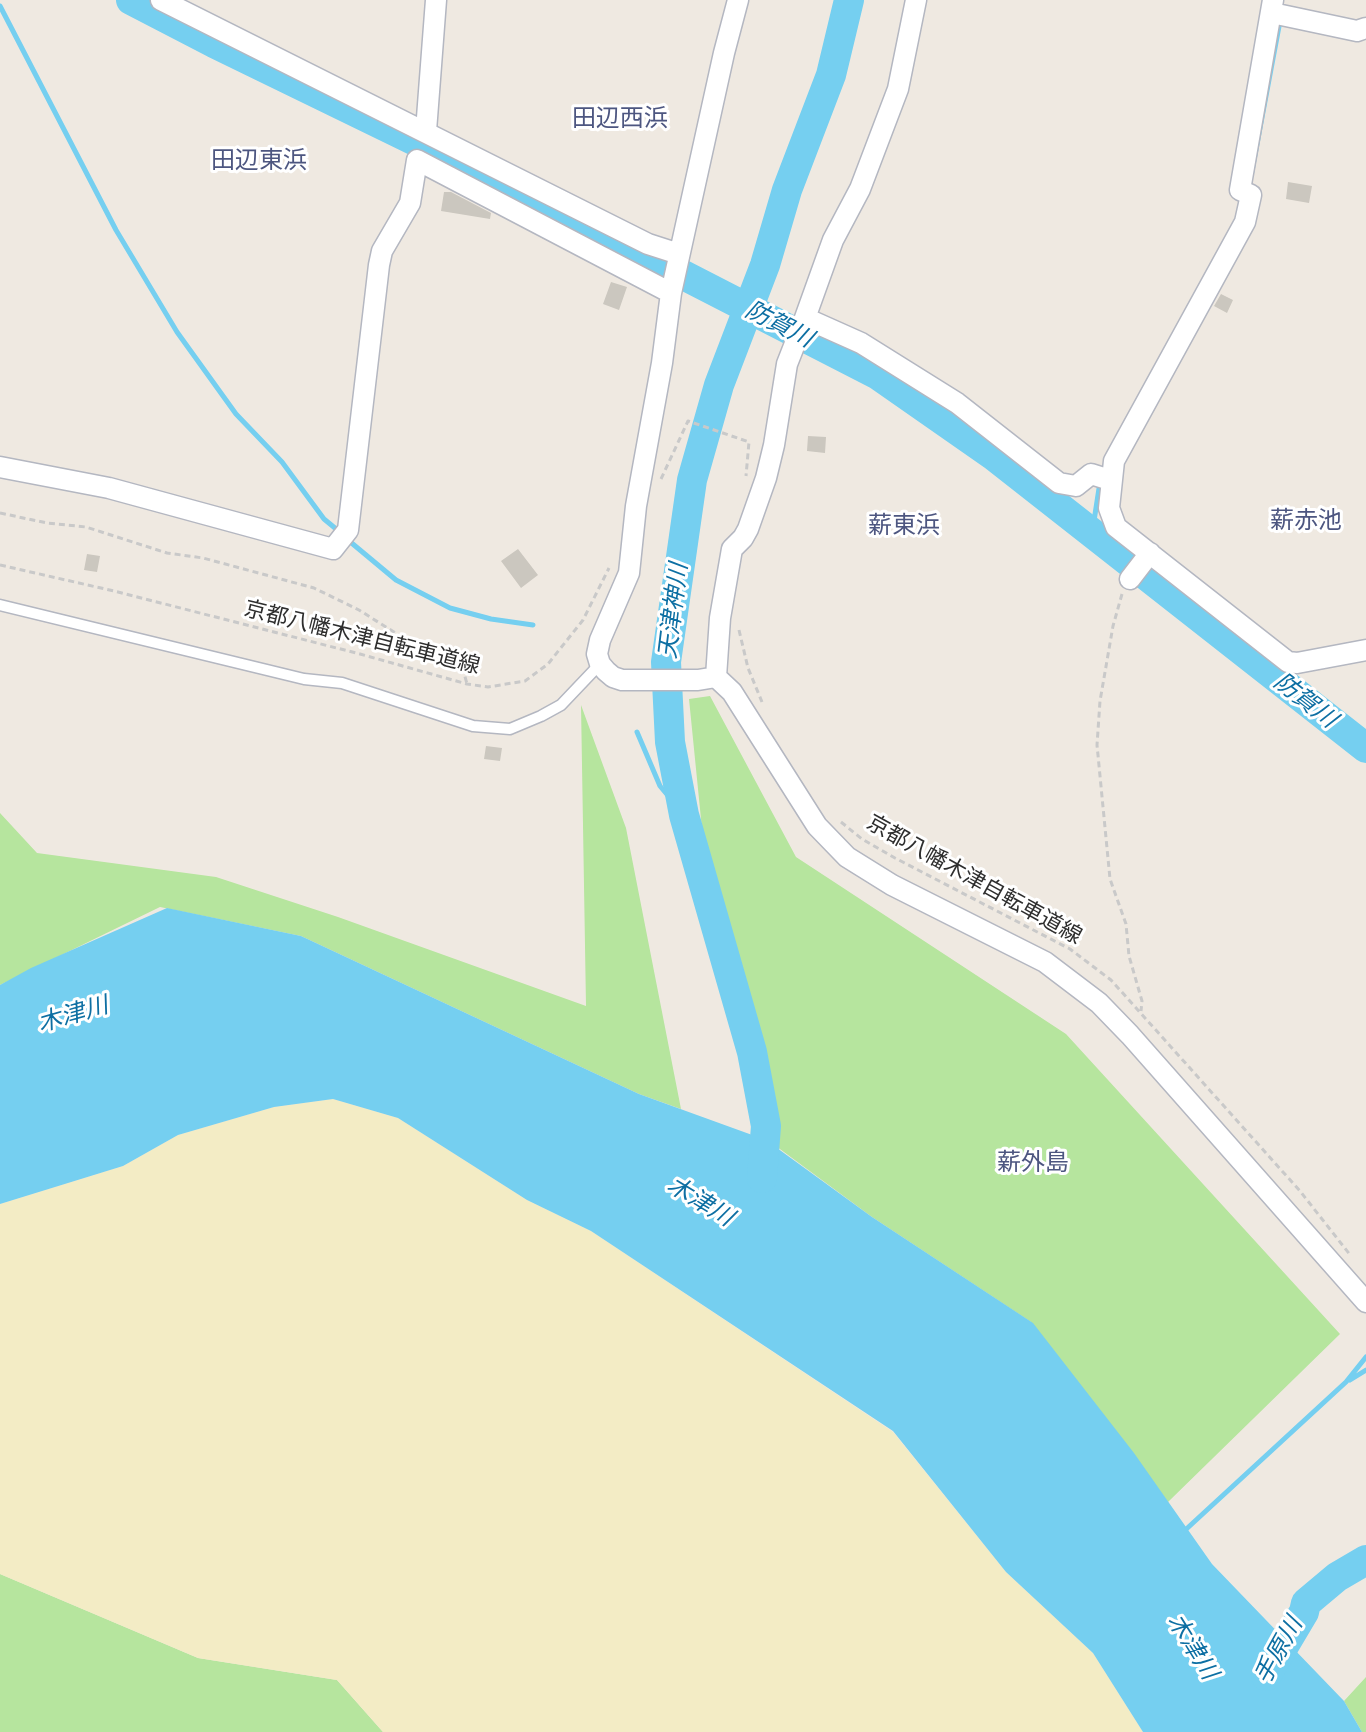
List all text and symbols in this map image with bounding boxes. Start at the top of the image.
district label: 田辺西浜 [572,105,668,133]
district label: 田辺東浜 [211,147,307,175]
water label: 防賀川 [740,296,818,354]
district label: 薪赤池 [1270,507,1342,535]
district label: 薪東浜 [868,512,940,540]
water label: 天津神川 [654,562,694,660]
street label: 京都八幡木津自転車道線 [241,596,483,680]
water label: 防賀川 [1268,667,1342,735]
street label: 京都八幡木津自転車道線 [862,810,1086,950]
water label: 木津川 [34,991,112,1039]
district label: 薪外島 [997,1149,1069,1177]
water label: 木津川 [662,1171,738,1233]
water label: 木津川 [1161,1609,1223,1685]
water label: 手原川 [1249,1613,1309,1689]

